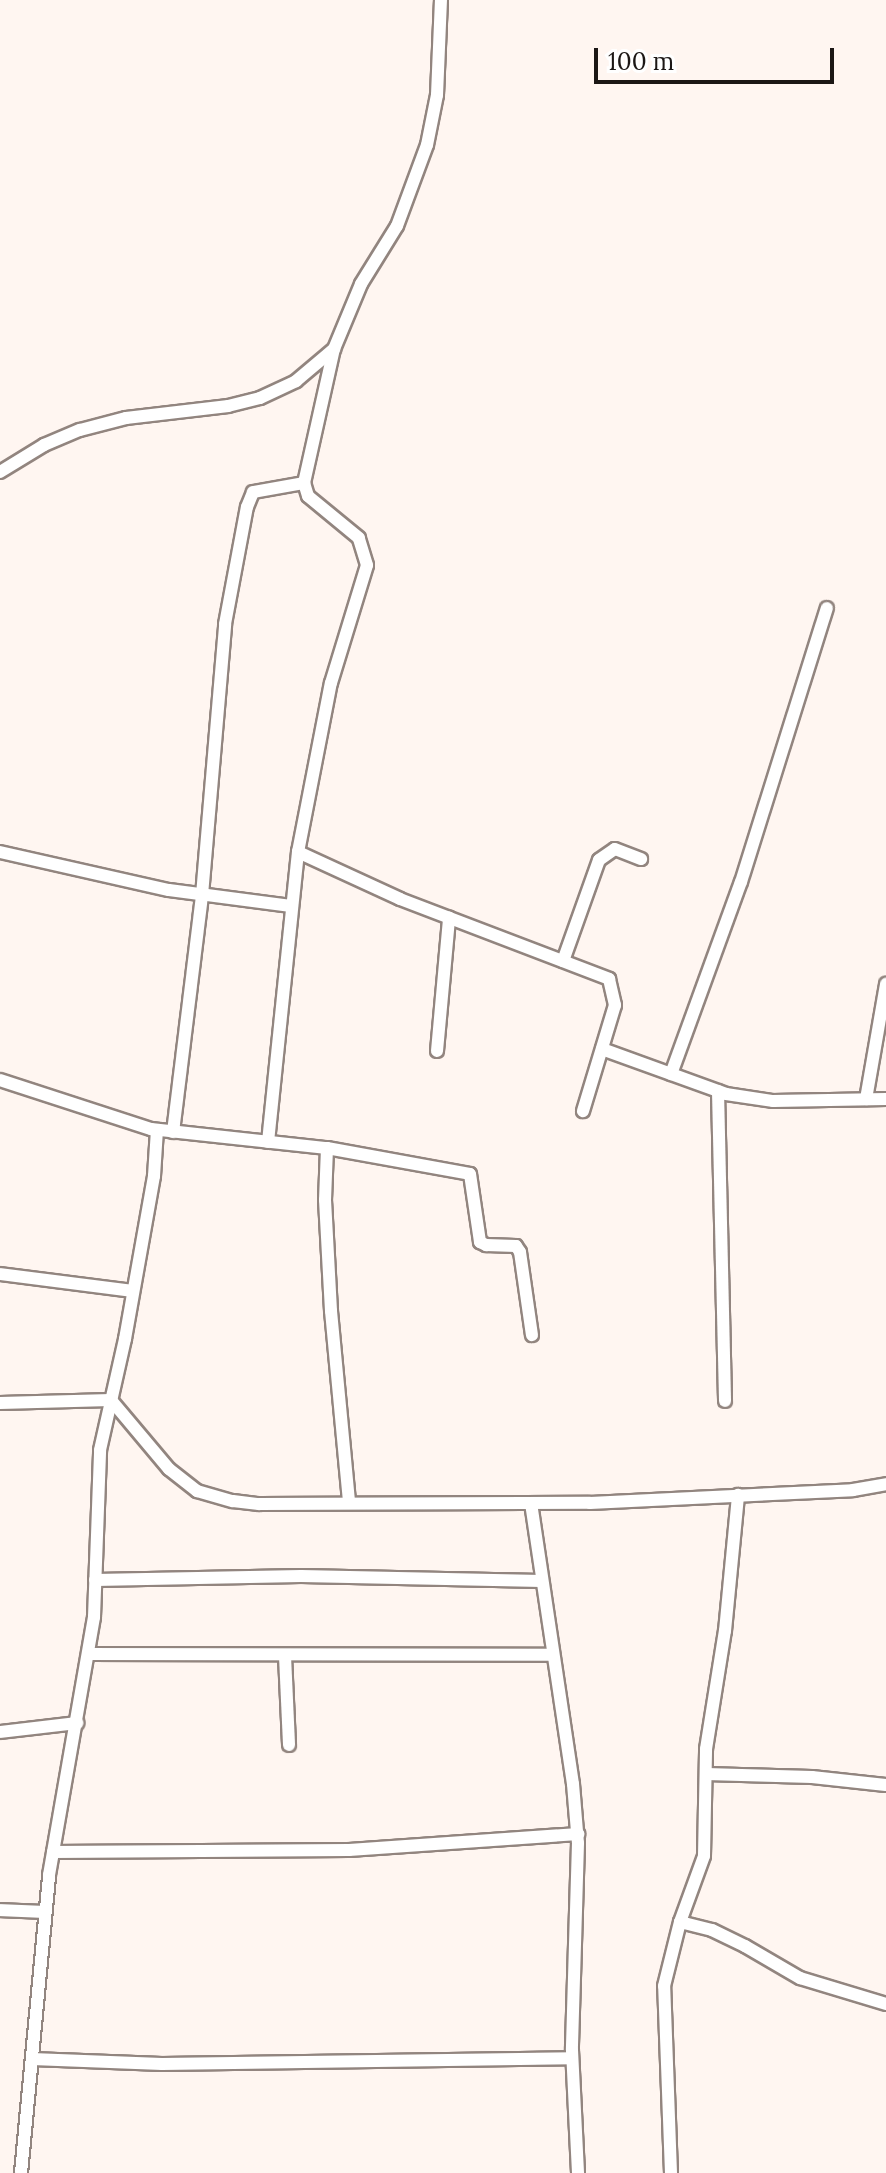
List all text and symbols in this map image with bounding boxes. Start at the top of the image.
scale bar [598,32,838,82]
text: 100 m [608,46,674,77]

